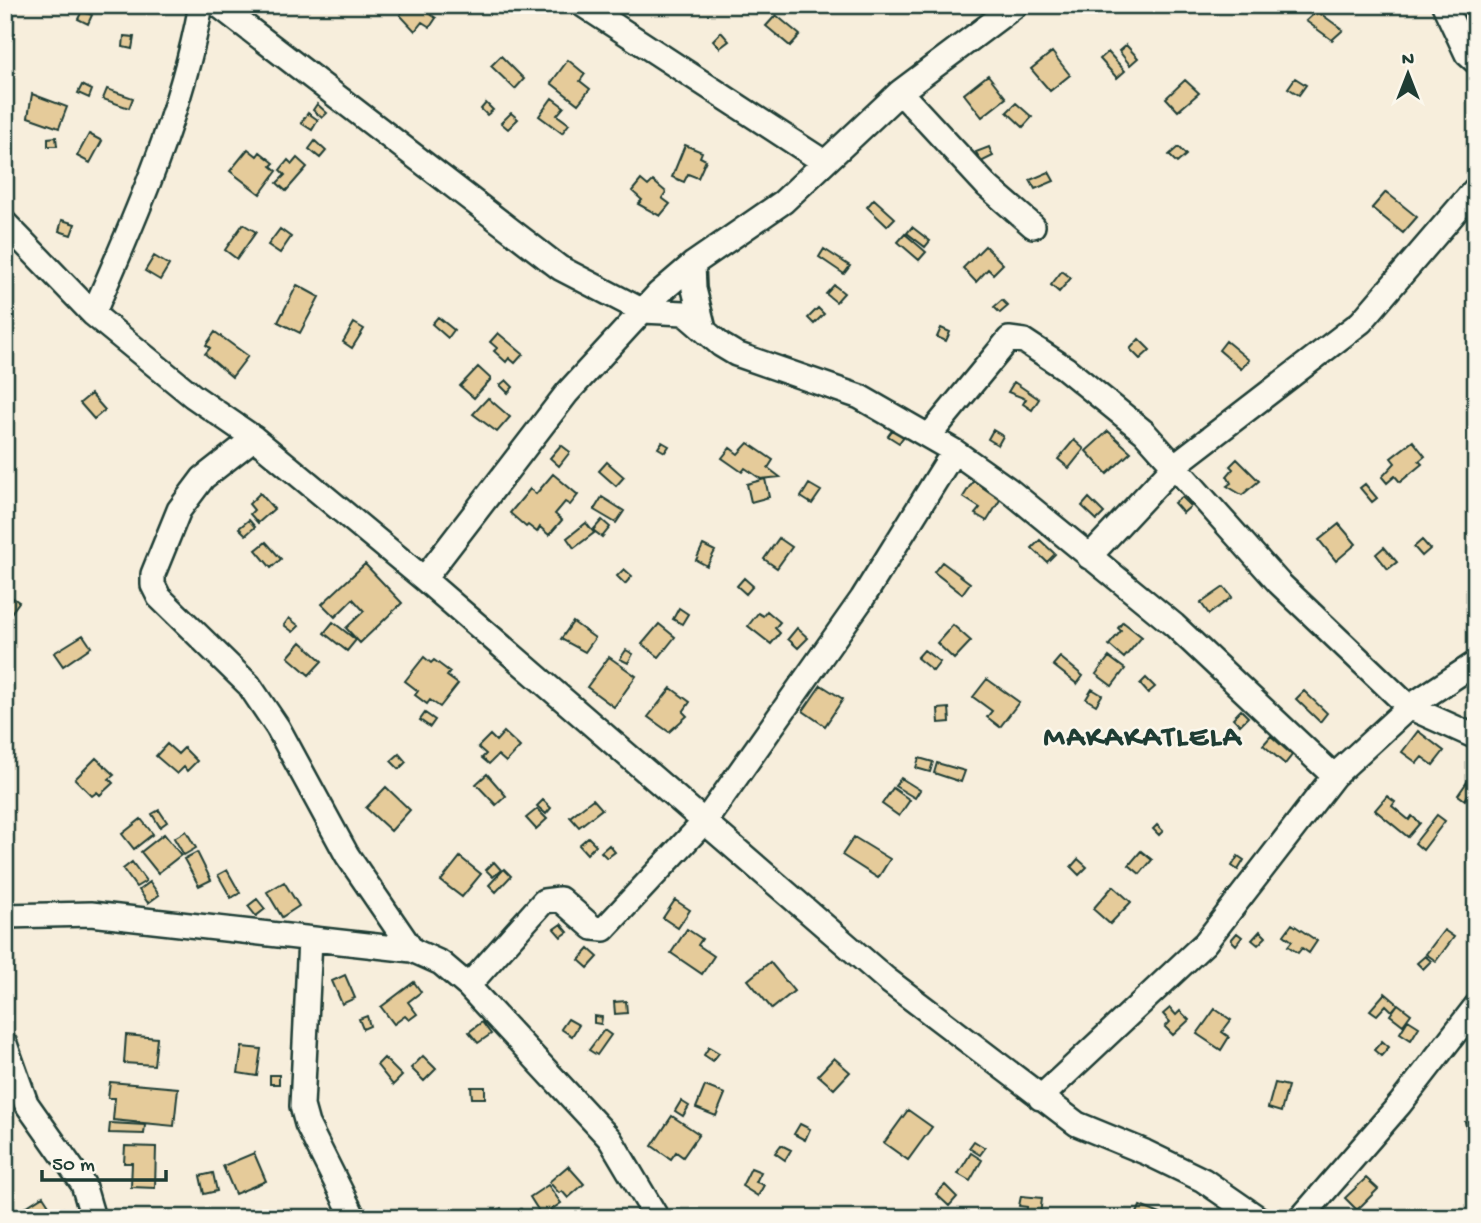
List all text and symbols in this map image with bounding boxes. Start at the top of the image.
north arrow [1372,38,1442,108]
text: N [1402,49,1414,72]
district label: MAKAKATLELA [1044,722,1243,757]
scale bar [42,1139,166,1183]
text: 50 m [52,1154,95,1179]

